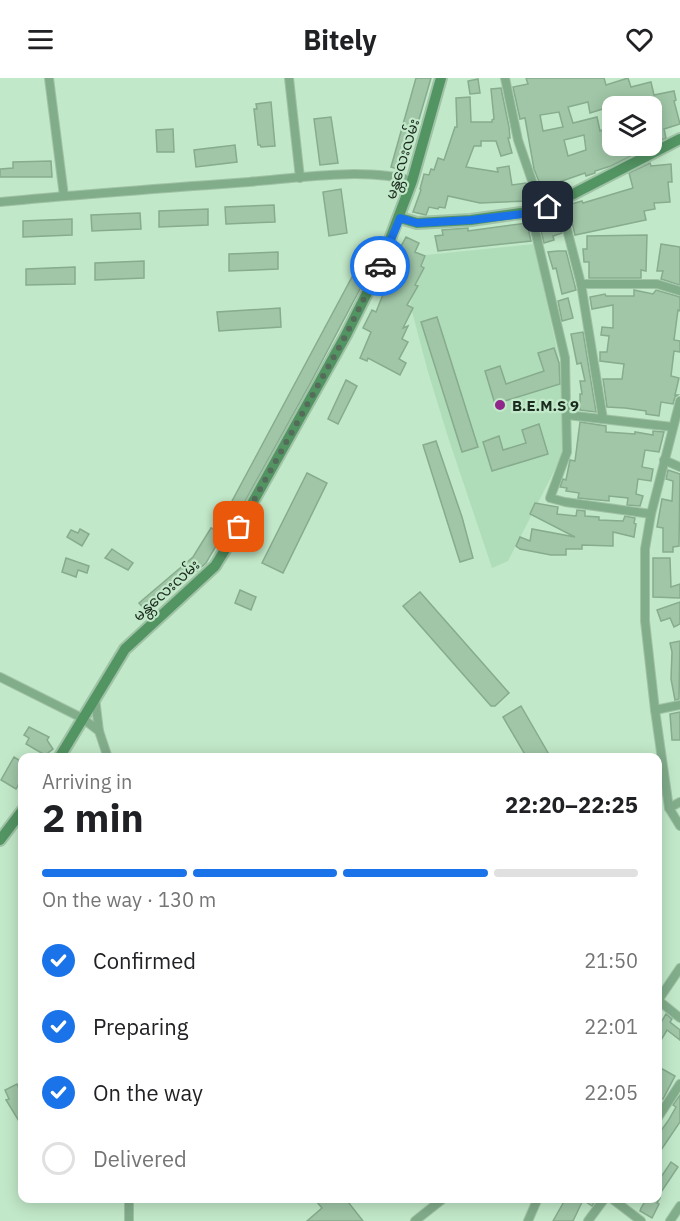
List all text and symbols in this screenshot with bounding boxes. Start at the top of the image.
text: Bitely [303,22,377,57]
icon: menu [24,23,57,56]
icon: heart [623,23,656,56]
map controls [602,96,662,156]
button: layers [602,96,662,156]
street label: မန္တလေးလမ်း [381,116,426,202]
pin [522,181,573,232]
icon: home [531,190,564,223]
courier [350,236,410,296]
icon: car [364,250,397,283]
place label: B.E.M.S 9 [512,396,579,415]
marker: B.E.M.S 9 [493,398,507,412]
pin [213,501,264,552]
icon: bag [222,510,255,543]
street label: မန္တလေးလမ်း [129,555,205,627]
text: Arriving in [42,768,132,795]
text: 22:20–22:25 [505,790,638,819]
text: 2 min [42,792,144,843]
text: On the way · 130 m [42,886,216,913]
icon: check [42,944,75,977]
text: Confirmed [93,946,196,975]
text: 21:50 [584,947,638,974]
icon: check [42,1010,75,1043]
text: Preparing [93,1012,188,1041]
text: 22:01 [584,1013,638,1040]
icon: check [42,1076,75,1109]
text: On the way [93,1078,203,1107]
text: 22:05 [584,1079,638,1106]
text: Delivered [93,1144,187,1173]

